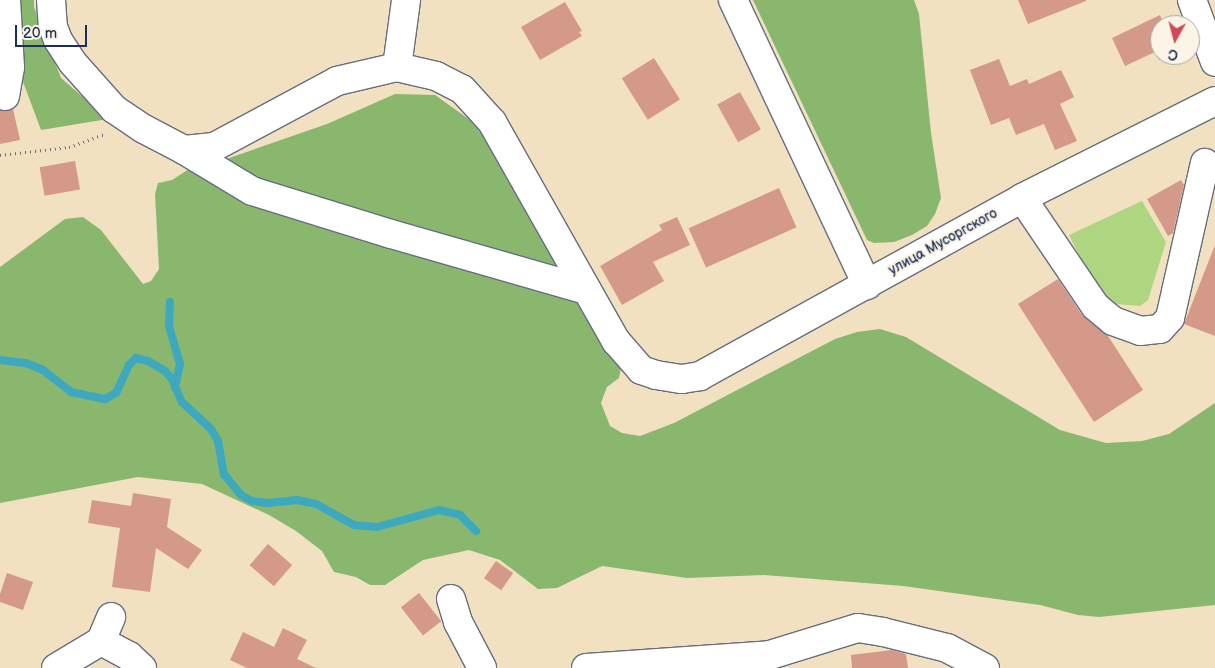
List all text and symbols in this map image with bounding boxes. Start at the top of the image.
scale bar [18,15,90,47]
north arrow [1150,15,1200,65]
text: 20 m [23,24,57,43]
text: С [1167,45,1179,63]
street label: улица Мусоргского [886,205,1000,279]

